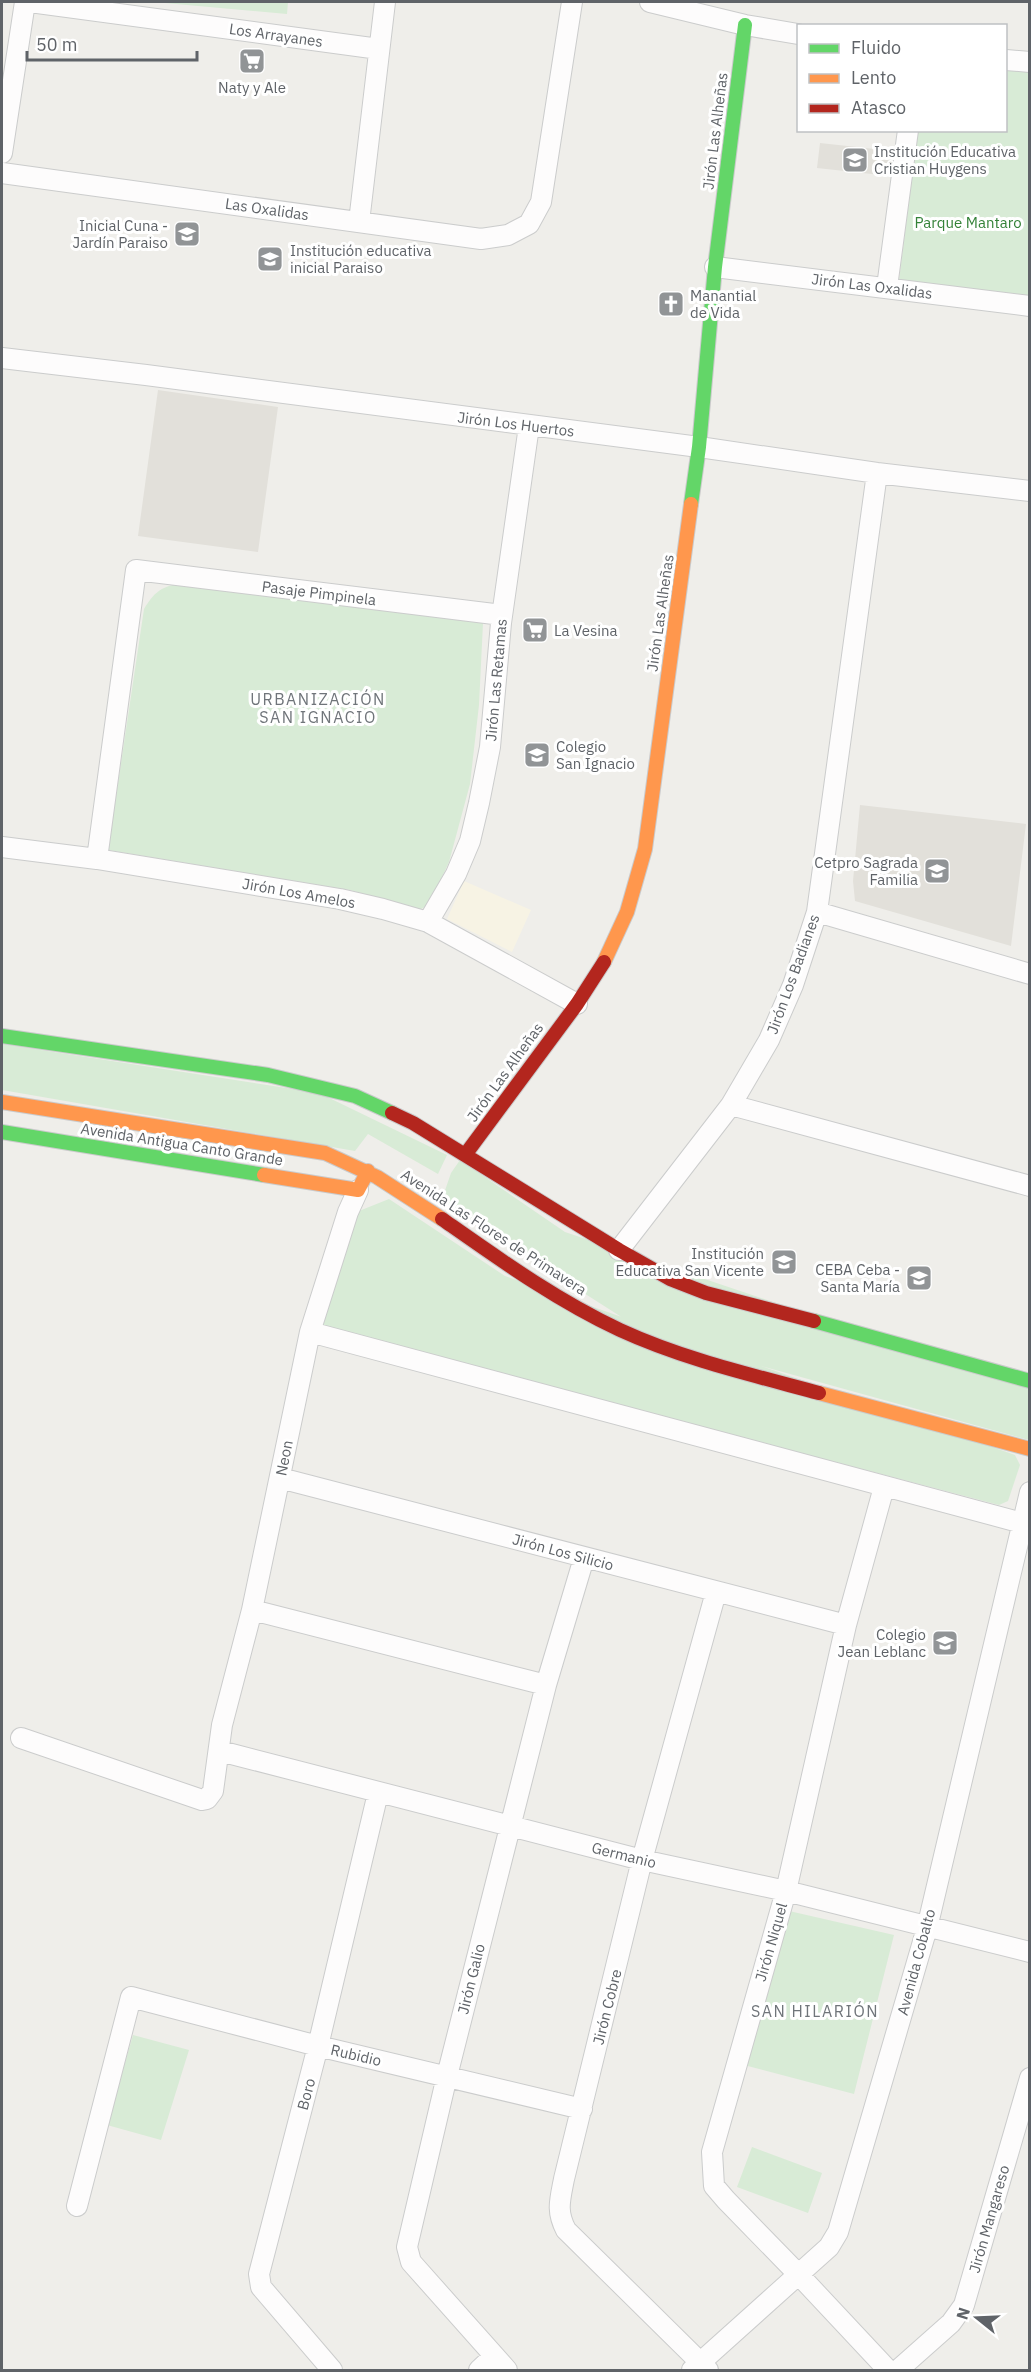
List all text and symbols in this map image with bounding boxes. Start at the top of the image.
street label: Los Arrayanes [228,19,324,51]
scale bar [27,24,196,62]
legend [797,24,1007,132]
text: 50 m [36,33,78,56]
text: Fluido [851,36,901,59]
supermarket icon: Naty y Ale [237,46,267,76]
text: Lento [851,66,896,89]
street label: Jirón Las Alheñas [698,71,732,191]
place label: Naty y Ale [218,78,286,97]
text: Atasco [851,96,906,119]
place label: Institución Educativa Cristian Huygens [874,142,1016,178]
school or university icon: Institución Educativa Cristian Huygens [840,145,870,175]
street label: Las Oxalidas [224,194,310,224]
park label: Parque Mantaro [914,213,1022,232]
place label: Inicial Cuna - Jardín Paraiso [73,216,168,252]
school or university icon: Inicial Cuna - Jardín Paraiso [172,219,202,249]
place label: Institución educativa inicial Paraiso [290,241,432,277]
school or university icon: Institución educativa inicial Paraiso [255,244,285,274]
street label: Jirón Las Oxalidas [810,269,934,303]
place label: Manantial de Vida [690,286,756,322]
church icon: Manantial de Vida [656,289,686,319]
street label: Jirón Los Huertos [456,407,576,441]
street label: Jirón Las Alheñas [642,553,678,673]
street label: Pasaje Pimpinela [261,577,377,609]
supermarket icon: La Vesina [520,615,550,645]
street label: Jirón Las Retamas [481,618,511,742]
place label: La Vesina [554,621,618,640]
district label: URBANIZACIÓN SAN IGNACIO [250,688,386,727]
place label: Colegio San Ignacio [556,737,635,773]
school or university icon: Colegio San Ignacio [522,740,552,770]
place label: Cetpro Sagrada Familia [814,853,918,889]
school or university icon: Cetpro Sagrada Familia [922,856,952,886]
street label: Jirón Los Amelos [241,874,357,912]
street label: Jirón Los Badianes [762,911,824,1037]
street label: Jirón Las Alheñas [463,1019,547,1125]
street label: Avenida Antigua Canto Grande [79,1119,285,1169]
street label: Avenida Las Flores de Primavera [398,1165,590,1299]
place label: Institución Educativa San Vicente [615,1244,764,1280]
school or university icon: Institución Educativa San Vicente [769,1247,799,1277]
place label: CEBA Ceba - Santa María [815,1260,900,1296]
school or university icon: CEBA Ceba - Santa María [904,1263,934,1293]
street label: Neon [271,1439,297,1477]
street label: Jirón Los Silicio [510,1529,616,1575]
place label: Colegio Jean Leblanc [838,1625,926,1661]
school or university icon: Colegio Jean Leblanc [930,1628,960,1658]
street label: Germanio [590,1838,658,1872]
street label: Jirón Niquel [751,1900,791,1984]
street label: Avenida Cobalto [893,1907,939,2017]
street label: Jirón Galio [453,1942,489,2016]
street label: Jirón Cobre [588,1967,626,2047]
district label: SAN HILARIÓN [751,2000,879,2021]
street label: Rubidio [329,2040,383,2070]
street label: Boro [293,2076,319,2112]
street label: Jirón Mangareso [965,2163,1013,2275]
north arrow [947,2288,1007,2348]
text: N [951,2305,974,2322]

